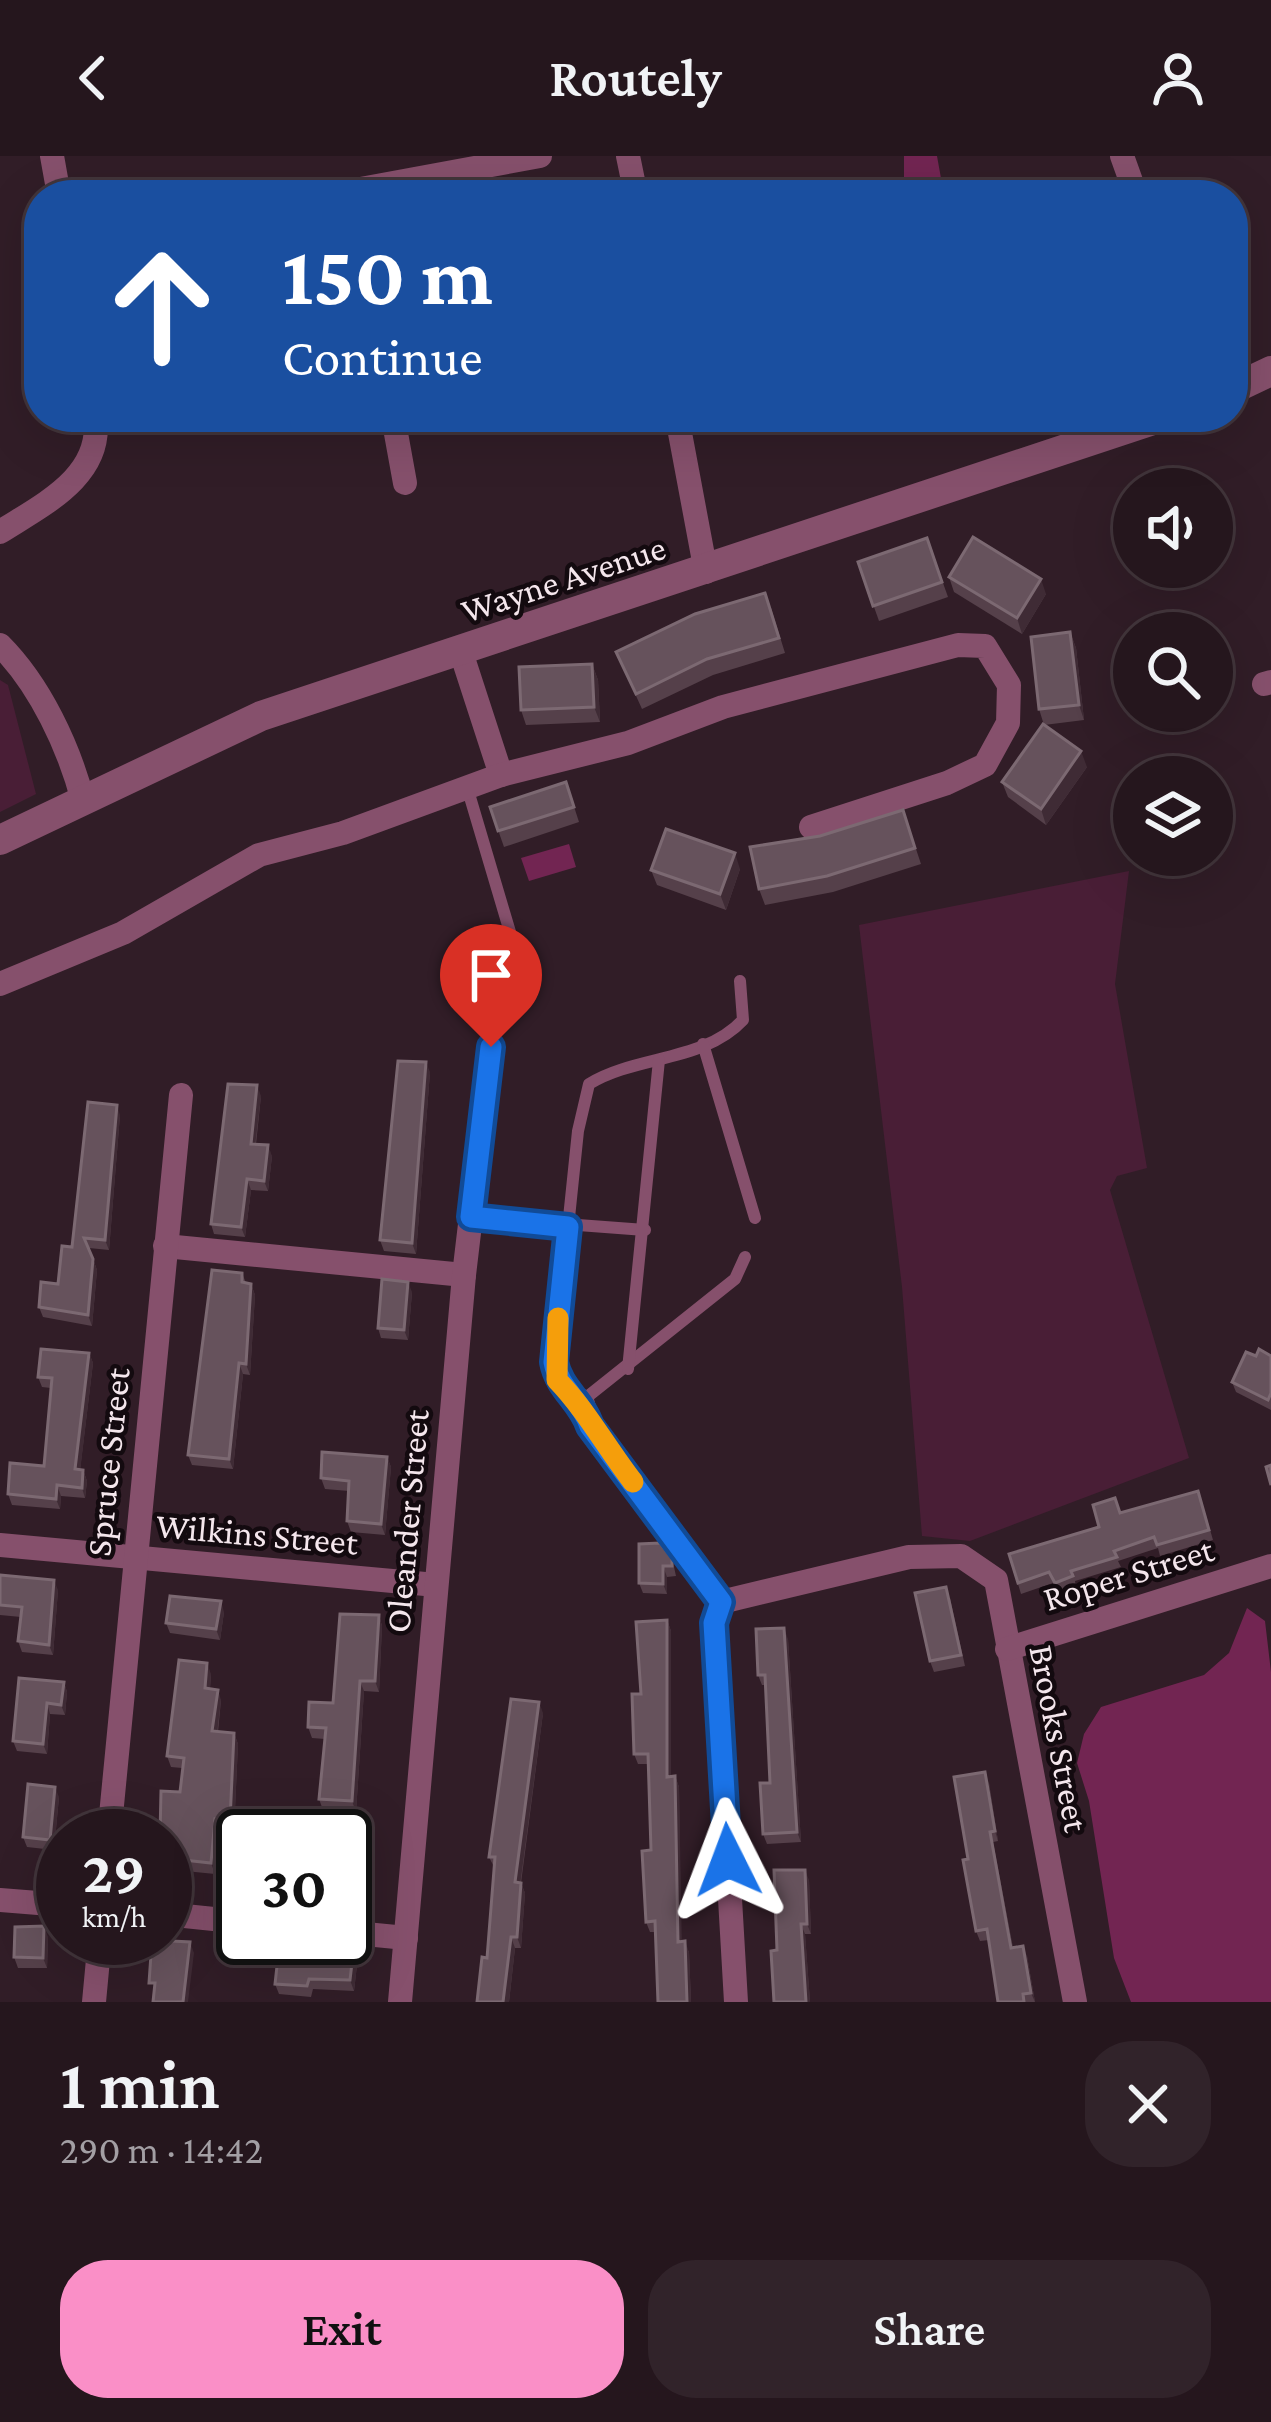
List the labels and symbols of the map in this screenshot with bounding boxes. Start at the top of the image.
street label: Wayne Avenue [456,527,671,631]
pin [440,924,542,1047]
street label: Spruce Street [78,1365,138,1558]
street label: Oleander Street [377,1407,437,1634]
street label: Wilkins Street [154,1505,361,1563]
street label: Roper Street [1038,1529,1219,1619]
street label: Brooks Street [1021,1641,1097,1836]
position arrow [665,1797,791,1923]
speed limit sign: 30 [216,1809,372,1965]

